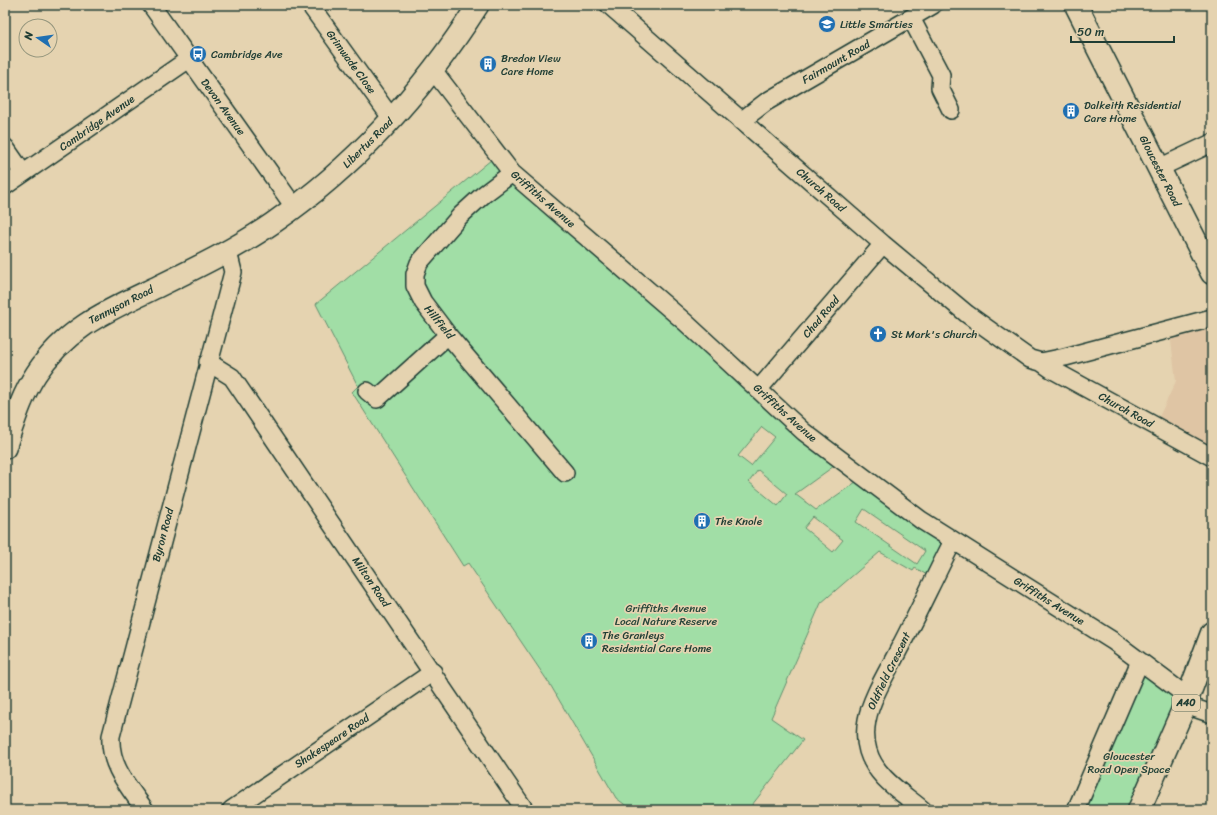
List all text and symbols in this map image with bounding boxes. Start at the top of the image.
school or university icon: Little Smarties [817,14,837,34]
place label: Little Smarties [840,15,914,34]
north arrow [18,18,58,58]
scale bar [1071,18,1174,44]
text: 50 m [1077,21,1104,43]
street label: Grimwade Close [321,26,381,98]
text: N [18,30,39,43]
street label: Fairmount Road [798,34,875,89]
bus stop icon: Cambridge Ave [188,44,208,64]
place label: Cambridge Ave [211,45,283,64]
place label: Bredon View Care Home [501,49,561,81]
building icon: Bredon View Care Home [478,54,498,74]
street label: Devon Avenue [196,74,251,140]
street label: Cambridge Avenue [55,89,139,156]
place label: Dalkeith Residential Care Home [1084,96,1182,128]
building icon: Dalkeith Residential Care Home [1061,101,1081,121]
street label: Libertus Road [338,112,399,173]
street label: Gloucester Road [1134,132,1187,211]
street label: Church Road [792,163,851,218]
street label: Griffiths Avenue [506,165,580,233]
street label: Tennyson Road [85,280,158,330]
street label: Chad Road [798,291,845,342]
street label: Hillfield [419,301,460,344]
church icon: St Mark's Church [868,324,888,344]
place label: St Mark's Church [891,325,977,344]
street label: Griffiths Avenue [749,379,822,448]
street label: Church Road [1095,387,1158,434]
street label: Byron Road [147,505,180,564]
building icon: The Knole [692,511,712,531]
place label: The Knole [715,512,763,531]
street label: Milton Road [347,553,396,612]
street label: Griffiths Avenue [1010,572,1089,631]
park label: Griffiths Avenue Local Nature Reserve [615,599,717,631]
place label: The Granleys Residential Care Home [602,626,712,658]
street label: Oldfield Crescent [862,628,916,713]
building icon: The Granleys Residential Care Home [579,631,599,651]
road number: A40 [1172,695,1200,711]
street label: Shakespeare Road [291,708,374,773]
park label: Gloucester Road Open Space [1088,747,1171,779]

